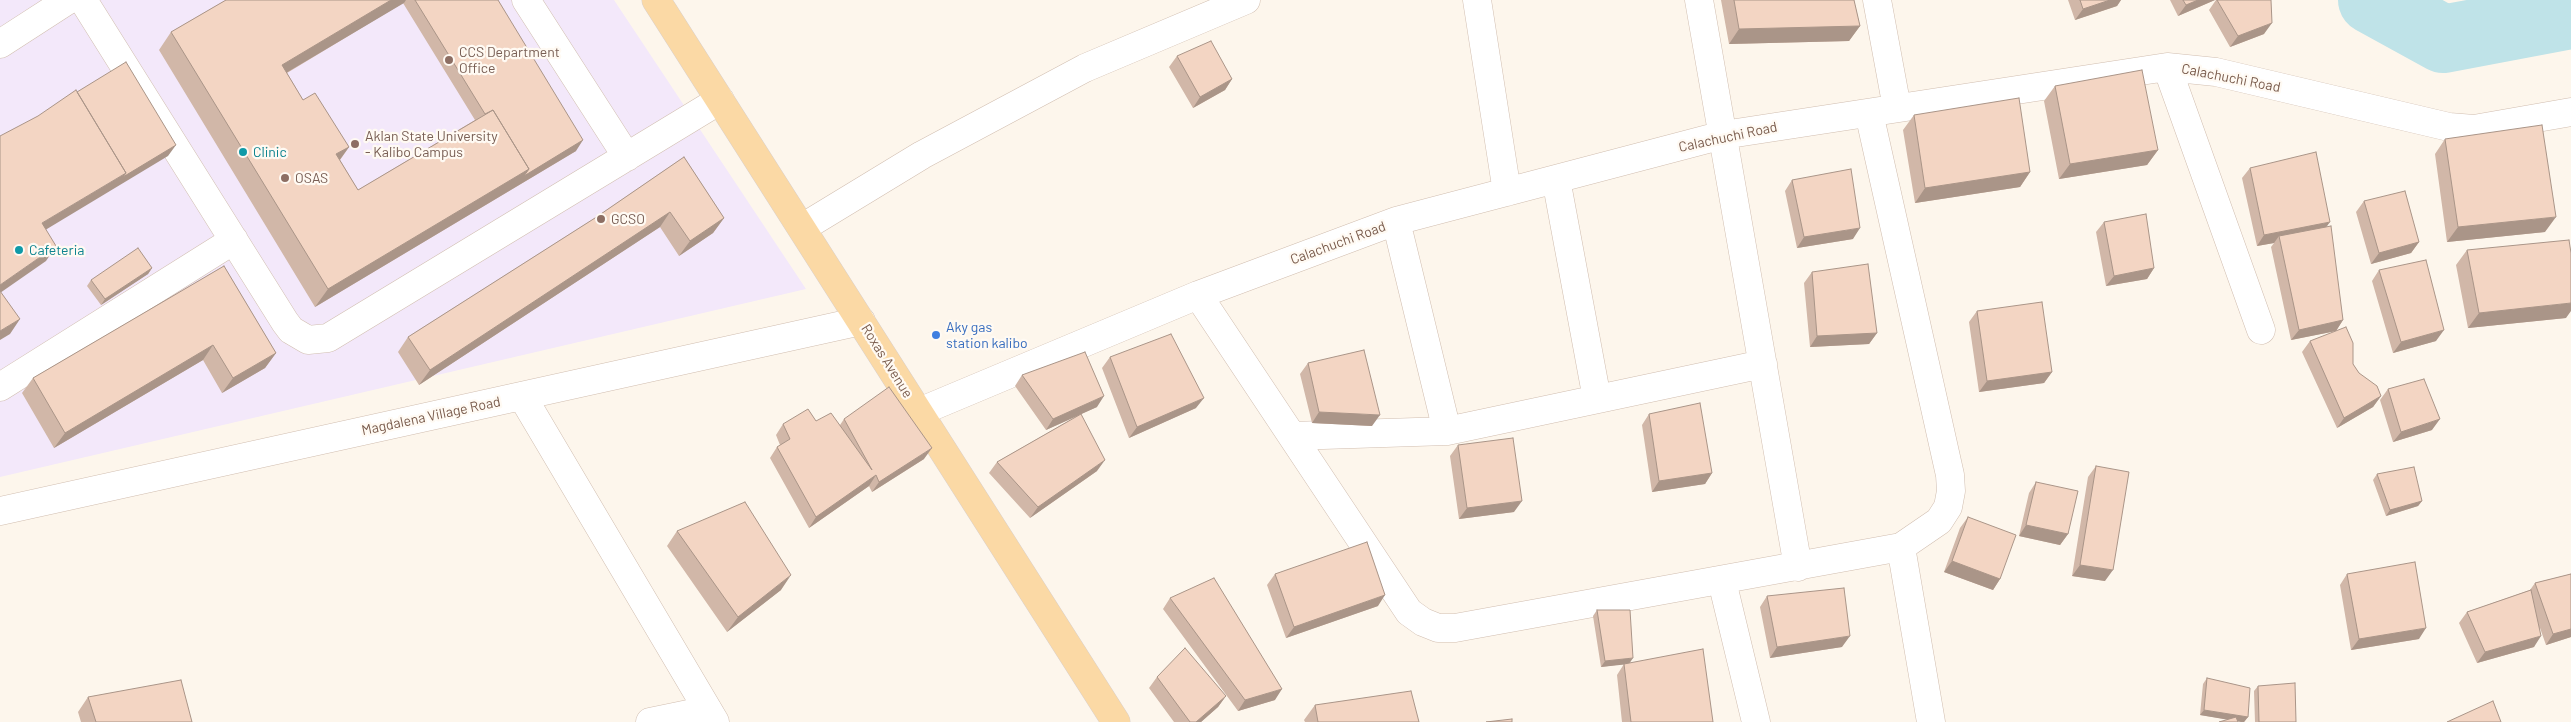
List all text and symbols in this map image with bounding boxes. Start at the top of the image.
place label: CCS Department Office [459,44,560,76]
marker: CCS Department Office [443,54,455,66]
street label: Calachuchi Road [2180,60,2282,96]
street label: Calachuchi Road [1677,118,1779,156]
place label: Aklan State University - Kalibo Campus [365,128,498,160]
marker: Aklan State University - Kalibo Campus [349,138,361,150]
place label: Clinic [253,144,287,160]
marker: Clinic [237,146,249,158]
place label: OSAS [295,170,328,186]
marker: OSAS [279,172,291,184]
place label: GCSO [611,211,645,227]
marker: GCSO [595,213,607,225]
street label: Calachuchi Road [1288,218,1388,268]
place label: Cafeteria [29,242,84,258]
marker: Cafeteria [13,244,25,256]
place label: Aky gas station kalibo [946,319,1028,352]
street label: Roxas Avenue [858,321,916,401]
marker: Aky gas station kalibo [930,329,942,341]
street label: Magdalena Village Road [360,393,502,439]

